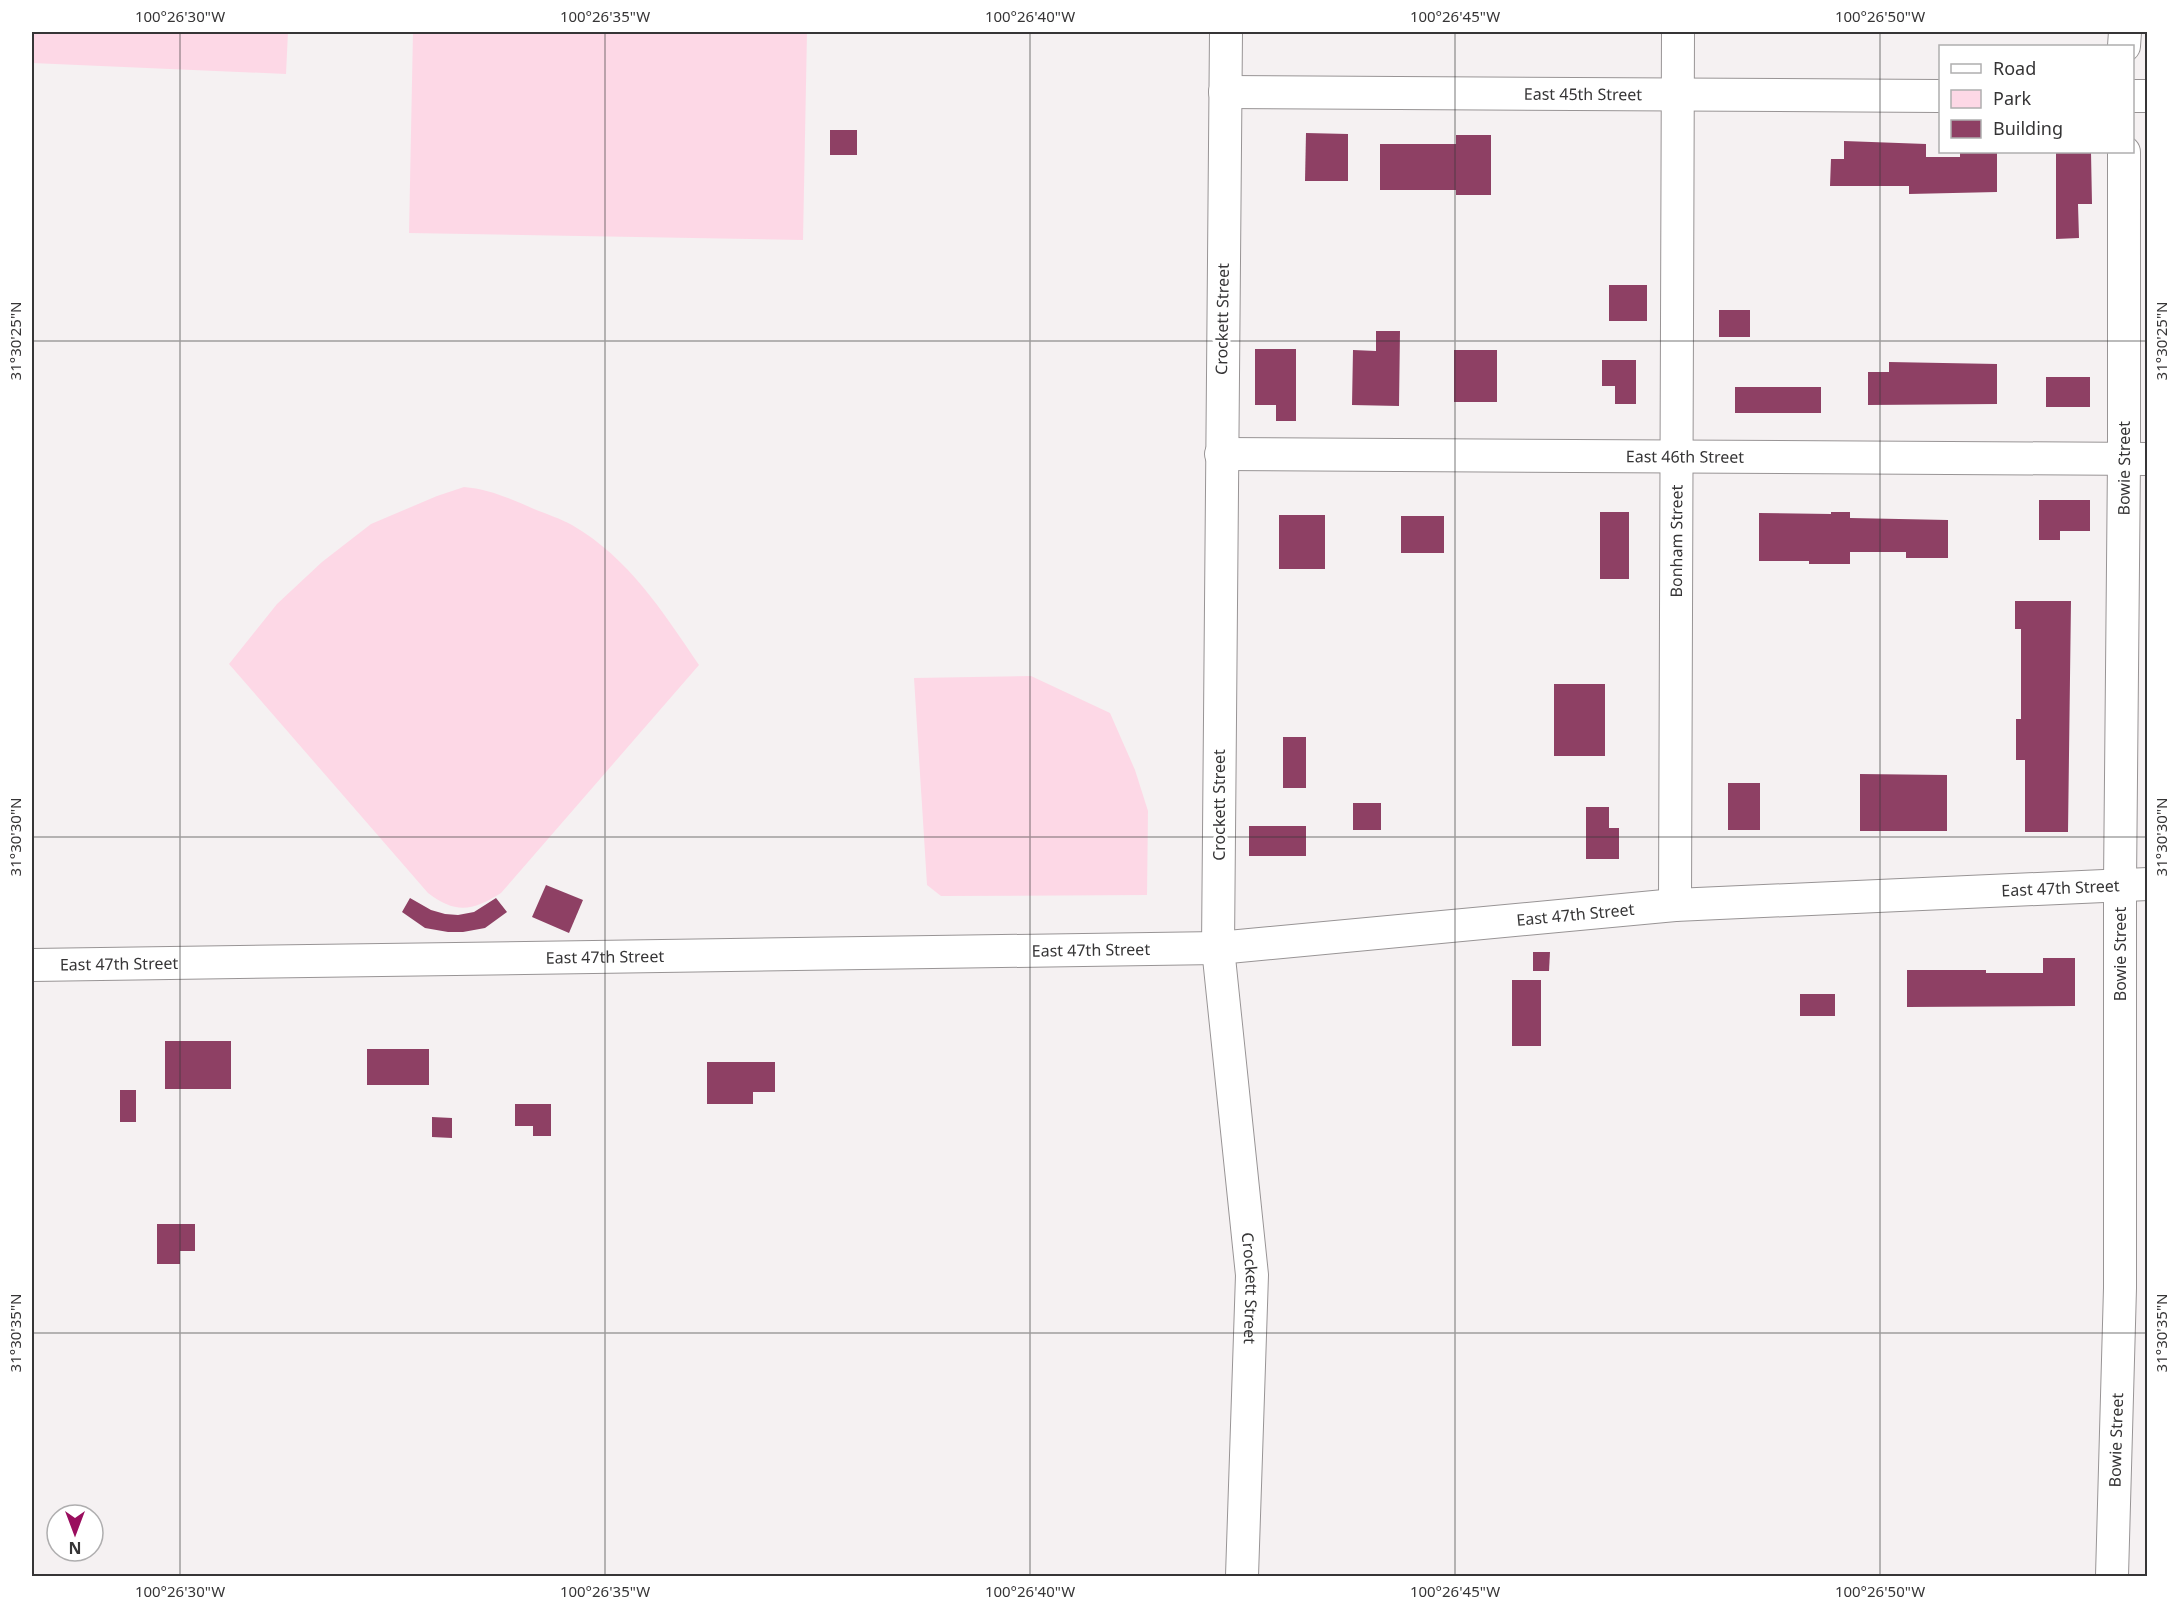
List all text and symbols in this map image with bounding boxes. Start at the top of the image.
text: 100°26'30"W [135,6,225,26]
text: 100°26'35"W [560,6,650,26]
text: 100°26'40"W [985,6,1075,26]
text: 100°26'45"W [1410,6,1500,26]
text: 100°26'50"W [1835,6,1925,26]
legend [1939,45,2134,153]
text: Road [1993,56,2036,80]
street label: East 45th Street [1524,83,1642,105]
text: Park [1993,86,2031,110]
text: Building [1993,116,2063,140]
street label: Crockett Street [1210,263,1234,375]
text: 31°30'25"N [5,302,25,380]
text: 31°30'25"N [2151,302,2171,380]
street label: Bowie Street [2112,421,2135,515]
street label: East 46th Street [1626,445,1744,468]
street label: Bonham Street [1665,484,1687,597]
street label: Crockett Street [1208,749,1230,861]
text: 31°30'30"N [5,798,25,876]
text: 31°30'30"N [2151,798,2171,876]
street label: East 47th Street [2001,874,2120,902]
street label: East 47th Street [1515,898,1635,931]
street label: Bowie Street [2109,907,2131,1001]
street label: East 47th Street [1032,938,1150,962]
street label: East 47th Street [546,945,665,969]
street label: East 47th Street [60,952,179,976]
street label: Crockett Street [1237,1231,1263,1345]
text: 31°30'35"N [5,1294,25,1372]
text: 31°30'35"N [2151,1294,2171,1372]
street label: Bowie Street [2103,1392,2128,1488]
north arrow [45,1503,105,1563]
text: N [68,1537,82,1559]
text: 100°26'30"W [135,1581,225,1601]
text: 100°26'35"W [560,1581,650,1601]
text: 100°26'40"W [985,1581,1075,1601]
text: 100°26'45"W [1410,1581,1500,1601]
text: 100°26'50"W [1835,1581,1925,1601]

